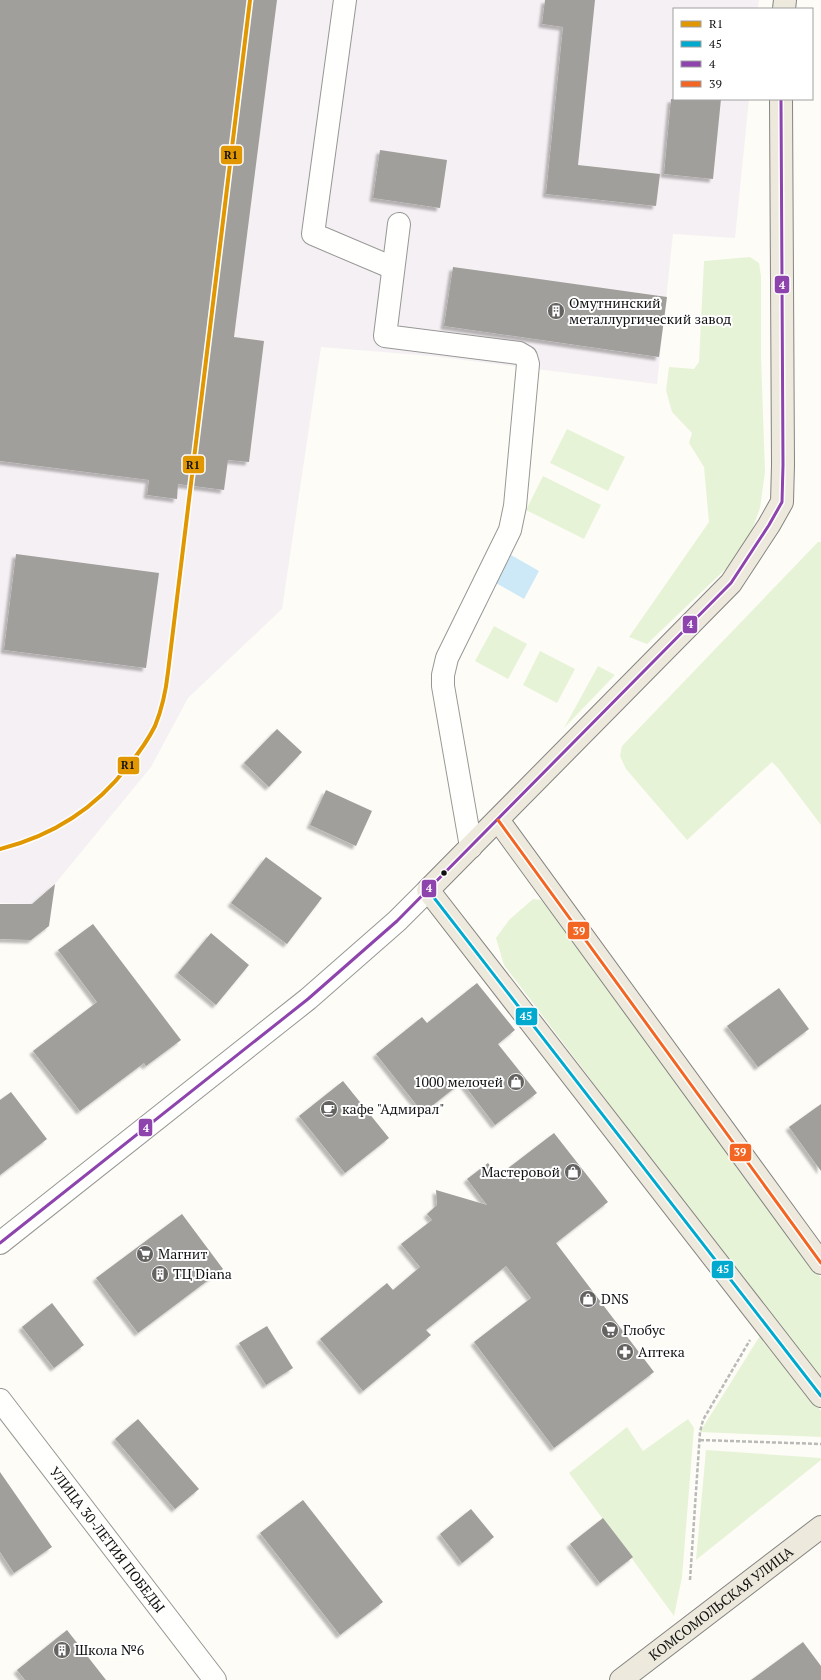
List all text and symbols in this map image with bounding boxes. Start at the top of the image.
legend [673,8,813,100]
text: R1 [709,16,723,31]
text: 45 [709,36,722,51]
text: 4 [709,56,716,71]
text: 39 [709,76,722,91]
line badge: R1 [220,145,243,165]
text: R1 [224,148,238,162]
line badge: 4 [774,275,790,294]
text: 4 [779,278,786,292]
place label: Омутнинский металлургический завод [569,293,731,328]
building icon: Омутнинский металлургический завод [546,301,566,321]
line badge: R1 [182,455,205,474]
text: R1 [186,458,200,472]
line badge: 4 [682,615,698,634]
text: 4 [687,617,694,631]
line badge: R1 [117,756,140,775]
text: R1 [121,758,135,772]
unlabelled marker [439,868,449,878]
line badge: 4 [421,879,437,898]
text: 4 [426,881,433,895]
line badge: 39 [567,921,590,940]
text: 39 [573,924,585,938]
line badge: 45 [515,1007,538,1026]
text: 45 [520,1009,532,1023]
place label: 1000 мелочей [414,1072,503,1091]
shop icon: 1000 мелочей [506,1072,526,1092]
cafe icon: кафе "Адмирал" [319,1099,339,1119]
place label: кафе "Адмирал" [342,1099,445,1118]
line badge: 4 [138,1118,153,1137]
text: 4 [143,1121,150,1135]
line badge: 39 [729,1143,752,1162]
text: 39 [734,1145,746,1159]
place label: Мастеровой [481,1162,560,1181]
shop icon: Мастеровой [563,1162,583,1182]
supermarket icon: Магнит [135,1244,155,1264]
place label: Магнит [158,1244,207,1263]
line badge: 45 [711,1260,734,1279]
text: 45 [717,1262,729,1276]
building icon: ТЦ Diana [150,1264,170,1284]
place label: ТЦ Diana [173,1264,232,1283]
shop icon: DNS [578,1289,598,1309]
place label: DNS [601,1289,629,1308]
supermarket icon: Глобус [600,1320,620,1340]
place label: Глобус [623,1320,665,1339]
pharmacy icon: Аптека [615,1342,635,1362]
place label: Аптека [638,1342,685,1361]
street label: УЛИЦА 30-ЛЕТИЯ ПОБЕДЫ [46,1463,170,1616]
street label: КОМСОМОЛЬСКАЯ УЛИЦА [645,1541,797,1664]
building icon: Школа №6 [52,1640,72,1660]
place label: Школа №6 [75,1640,145,1659]

